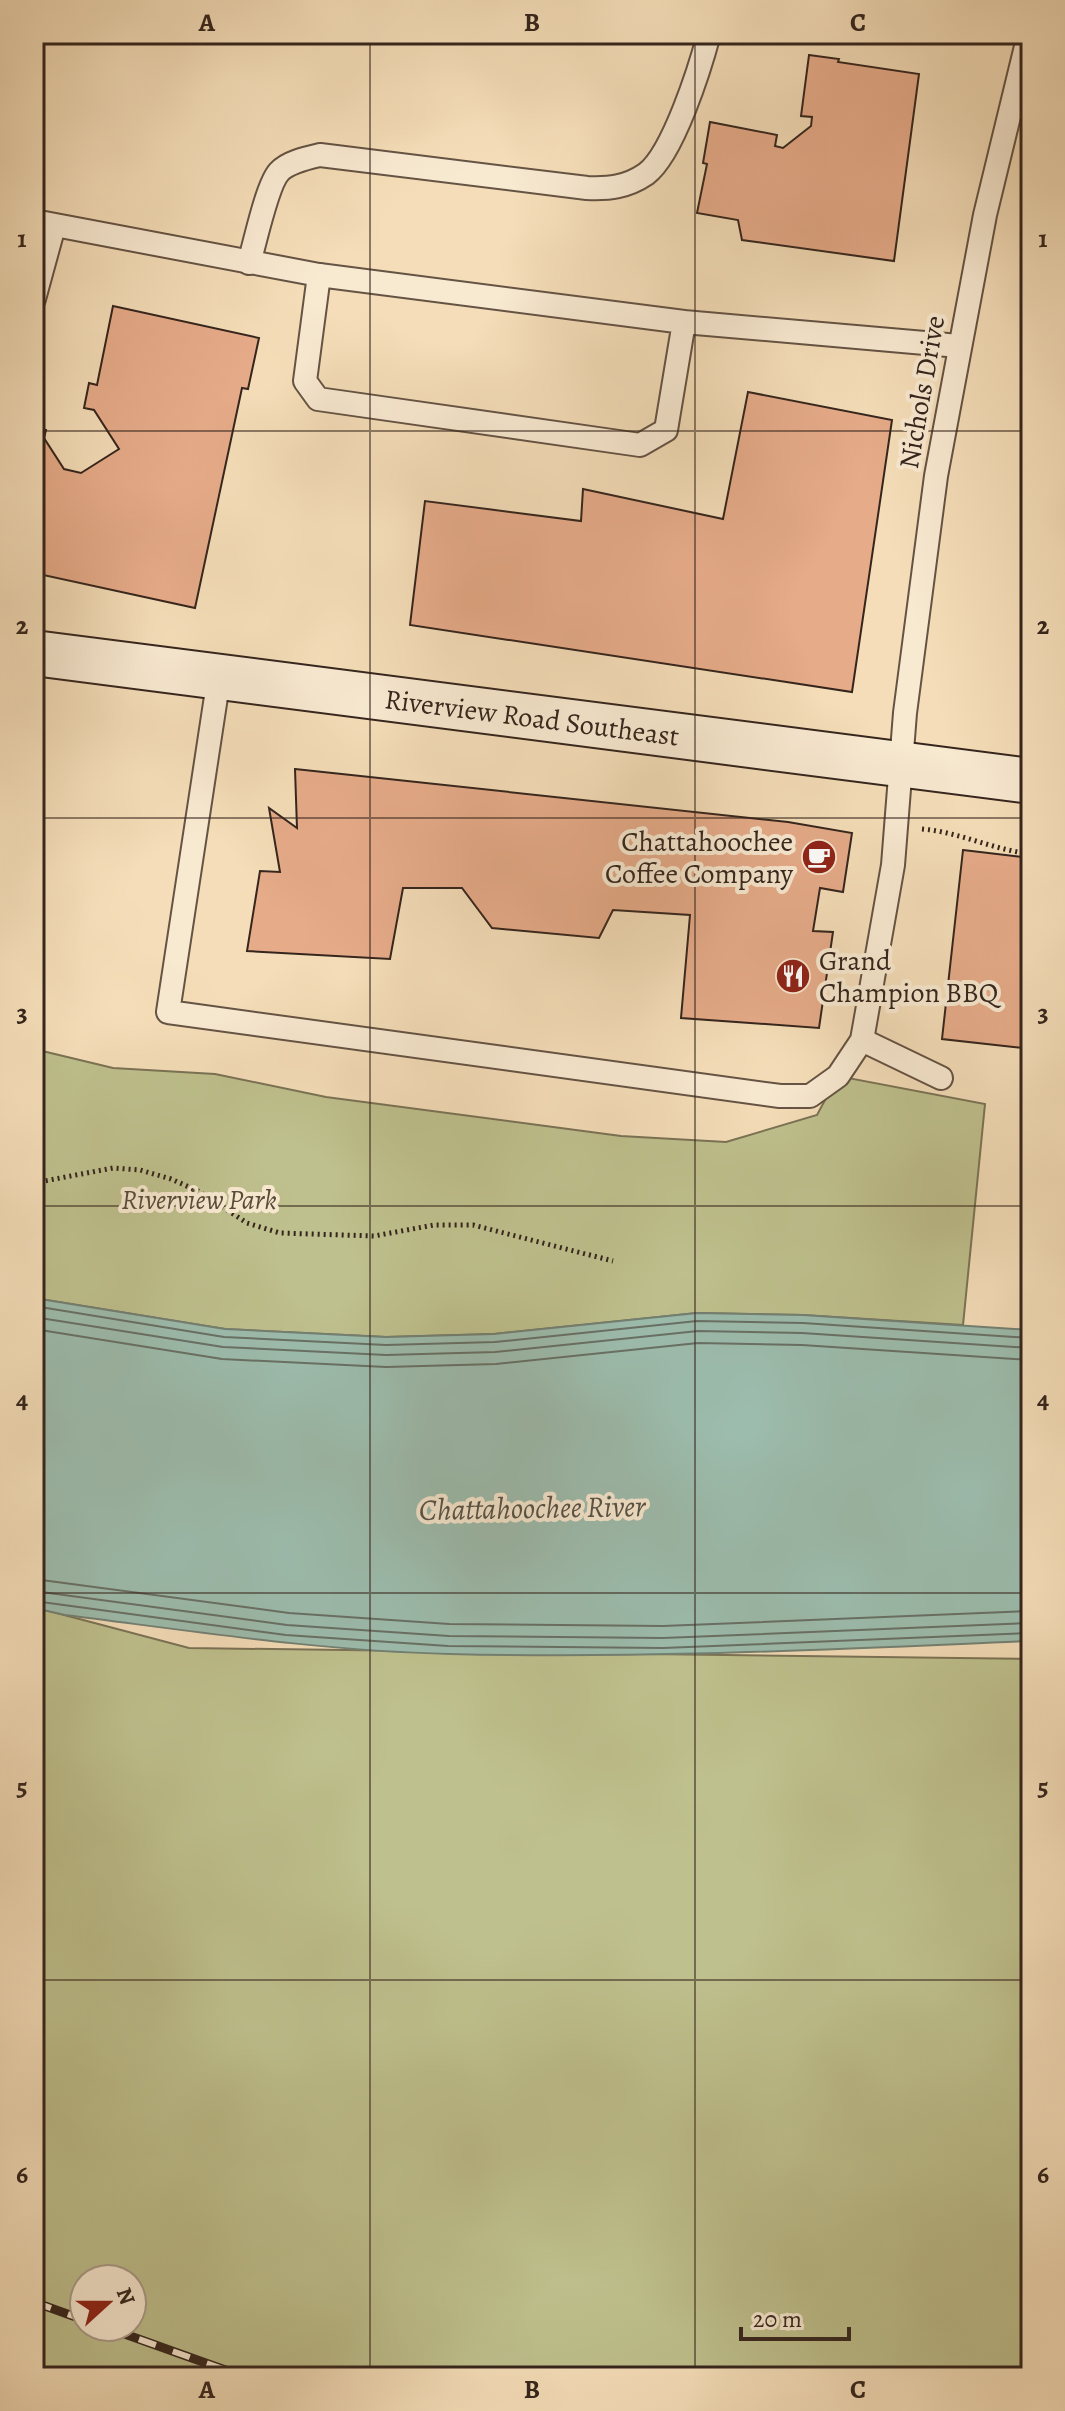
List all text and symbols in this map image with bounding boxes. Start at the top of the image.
text: A [198,5,216,40]
text: B [524,5,540,40]
text: C [850,5,866,40]
text: 1 [17,221,27,256]
text: 1 [1038,221,1048,256]
street label: Nichols Drive [890,313,954,472]
text: 2 [16,608,29,643]
text: 2 [1037,608,1050,643]
street label: Riverview Road Southeast [382,680,681,756]
place label: Chattahoochee Coffee Company [605,823,794,893]
cafe icon: Chattahoochee Coffee Company [800,838,838,876]
place label: Grand Champion BBQ [819,942,1002,1012]
restaurant icon: Grand Champion BBQ [774,957,812,995]
text: 3 [16,995,28,1030]
text: 3 [1037,995,1049,1030]
park label: Riverview Park [121,1181,277,1219]
text: 4 [16,1382,28,1417]
text: 4 [1037,1382,1049,1417]
water label: Chattahoochee River [418,1486,647,1530]
text: 5 [16,1769,28,1804]
text: 5 [1037,1769,1049,1804]
text: 6 [16,2157,28,2192]
text: 6 [1037,2157,1049,2192]
north arrow [68,2263,148,2343]
text: N [109,2283,143,2309]
scale bar [741,2291,849,2341]
text: 20 m [753,2303,802,2335]
text: A [198,2372,216,2407]
text: B [524,2372,540,2407]
text: C [850,2372,866,2407]

